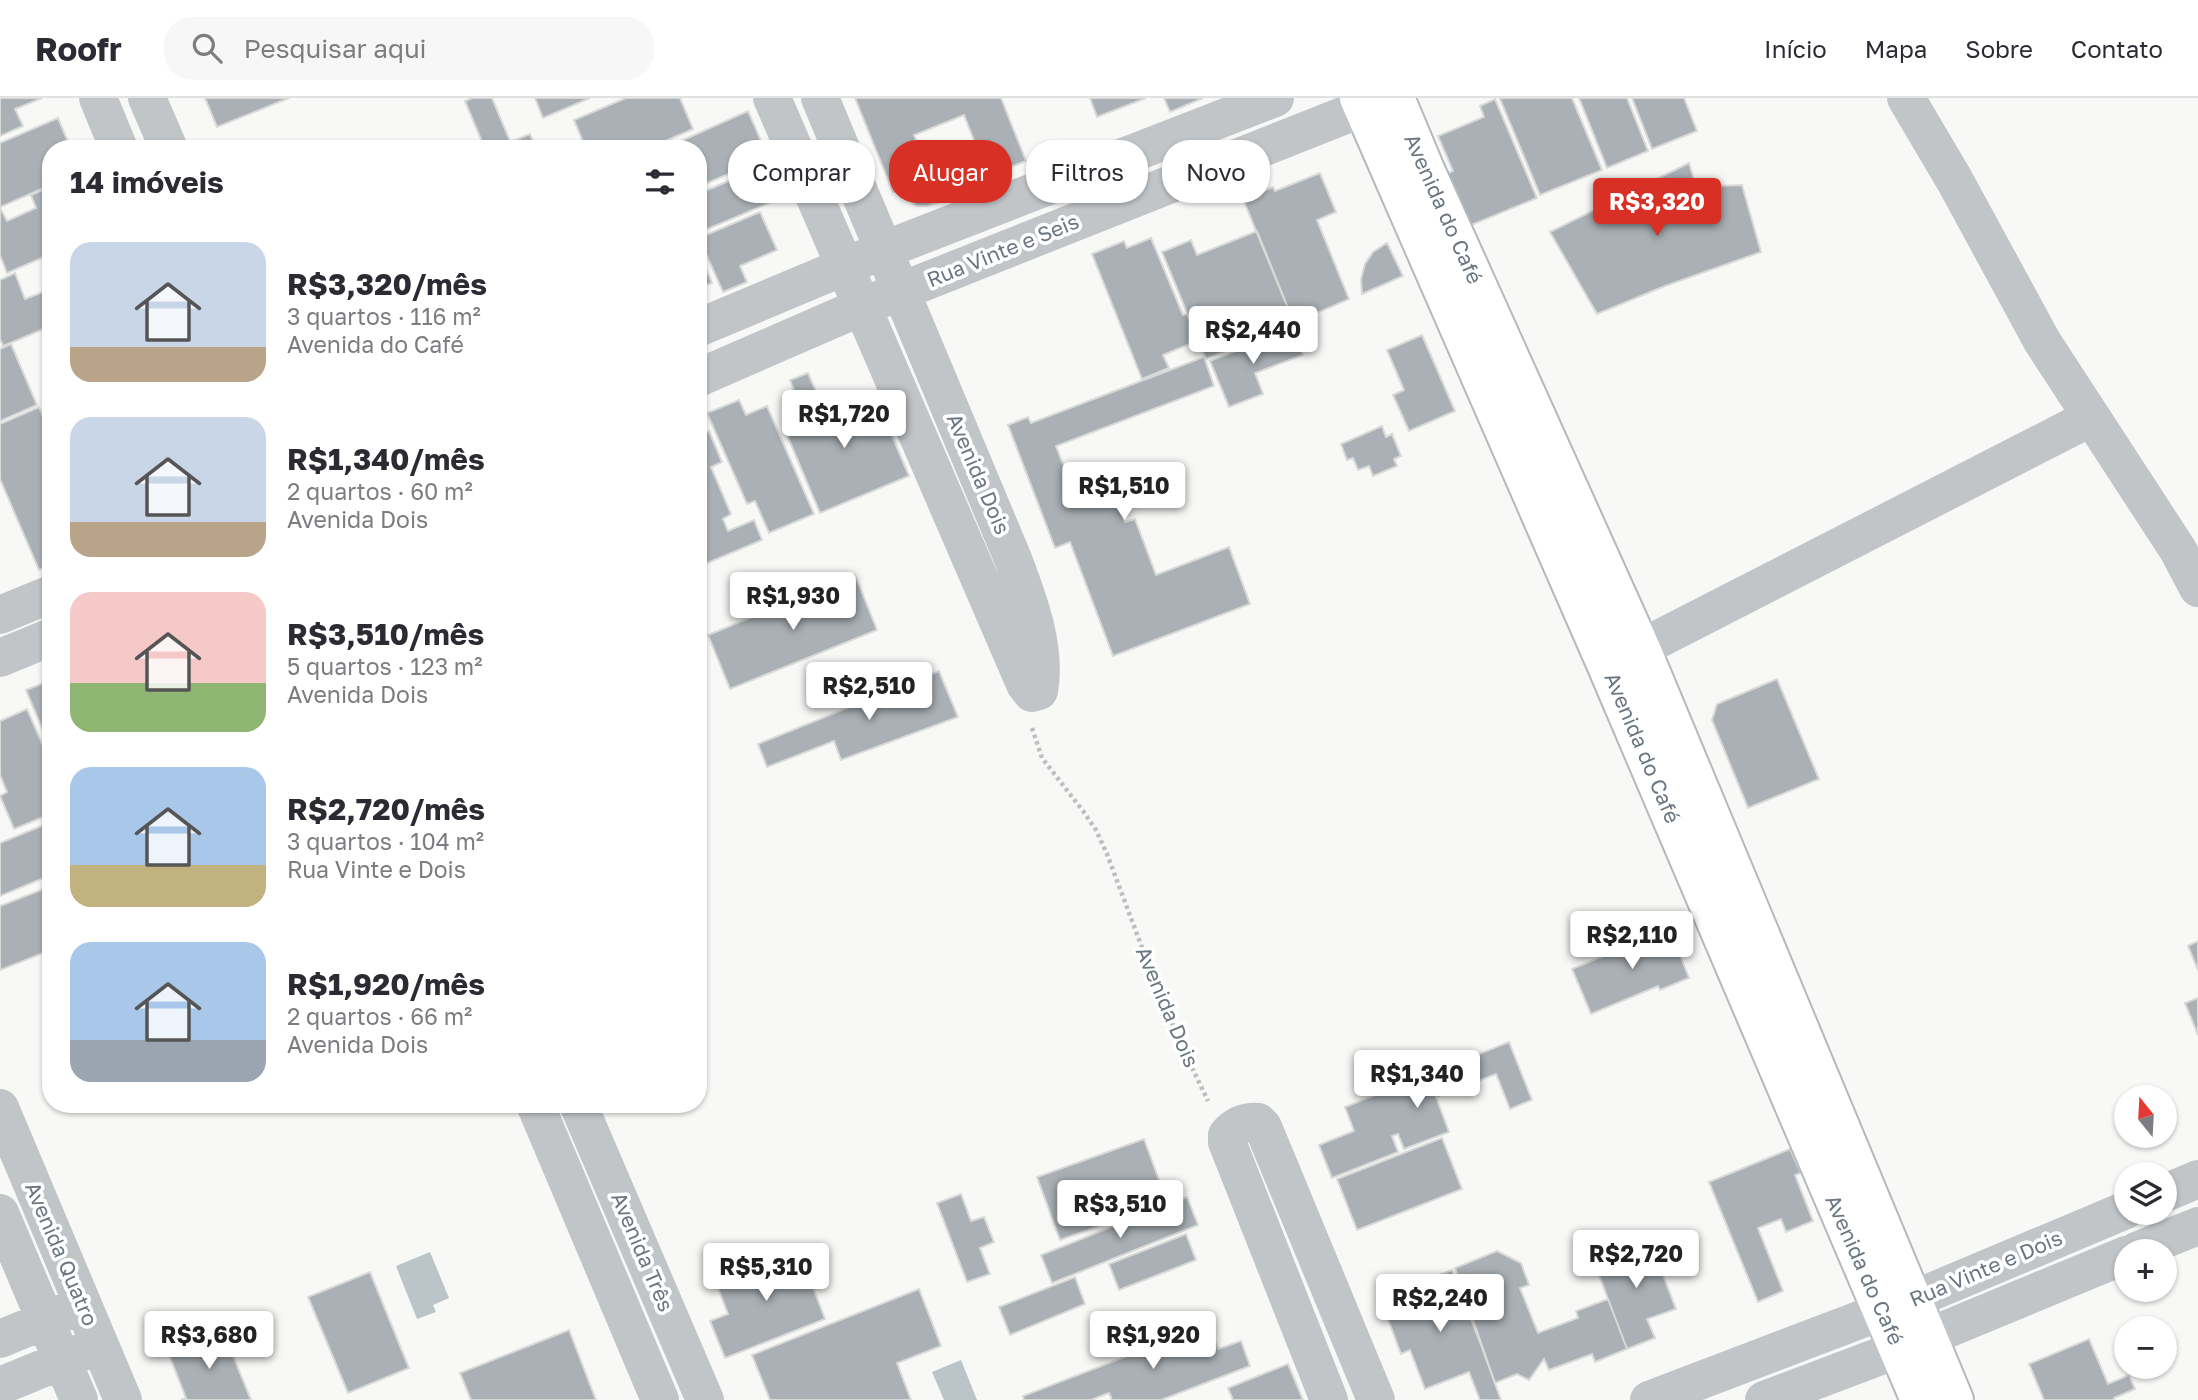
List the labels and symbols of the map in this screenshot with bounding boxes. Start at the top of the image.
street label: Avenida do Café [1399,130,1489,288]
pin: R$3,320 [1592,178,1722,238]
street label: Rua Vinte e Seis [923,208,1082,292]
pin: R$2,440 [1188,306,1318,366]
pin: R$1,720 [779,390,909,450]
street label: Avenida Dois [942,409,1016,538]
pin: R$1,510 [1059,462,1189,522]
pin: R$1,930 [728,573,858,632]
pin: R$2,510 [804,662,934,722]
street label: Avenida do Café [1599,668,1686,827]
pin: R$2,110 [1567,912,1697,971]
street label: Avenida Dois [1131,942,1205,1071]
pin: R$1,340 [1352,1051,1482,1110]
north arrow [2114,1085,2177,1148]
street label: Avenida Quatro [20,1178,104,1329]
pin: R$3,510 [1055,1180,1185,1240]
street label: Avenida Três [606,1188,680,1315]
street label: Avenida do Café [1820,1191,1910,1349]
street label: Rua Vinte e Dois [1905,1224,2066,1312]
pin: R$2,720 [1571,1230,1701,1290]
pin: R$5,310 [701,1244,831,1303]
pin: R$2,240 [1375,1274,1505,1334]
pin: R$3,680 [144,1312,274,1371]
pin: R$1,920 [1088,1312,1218,1371]

